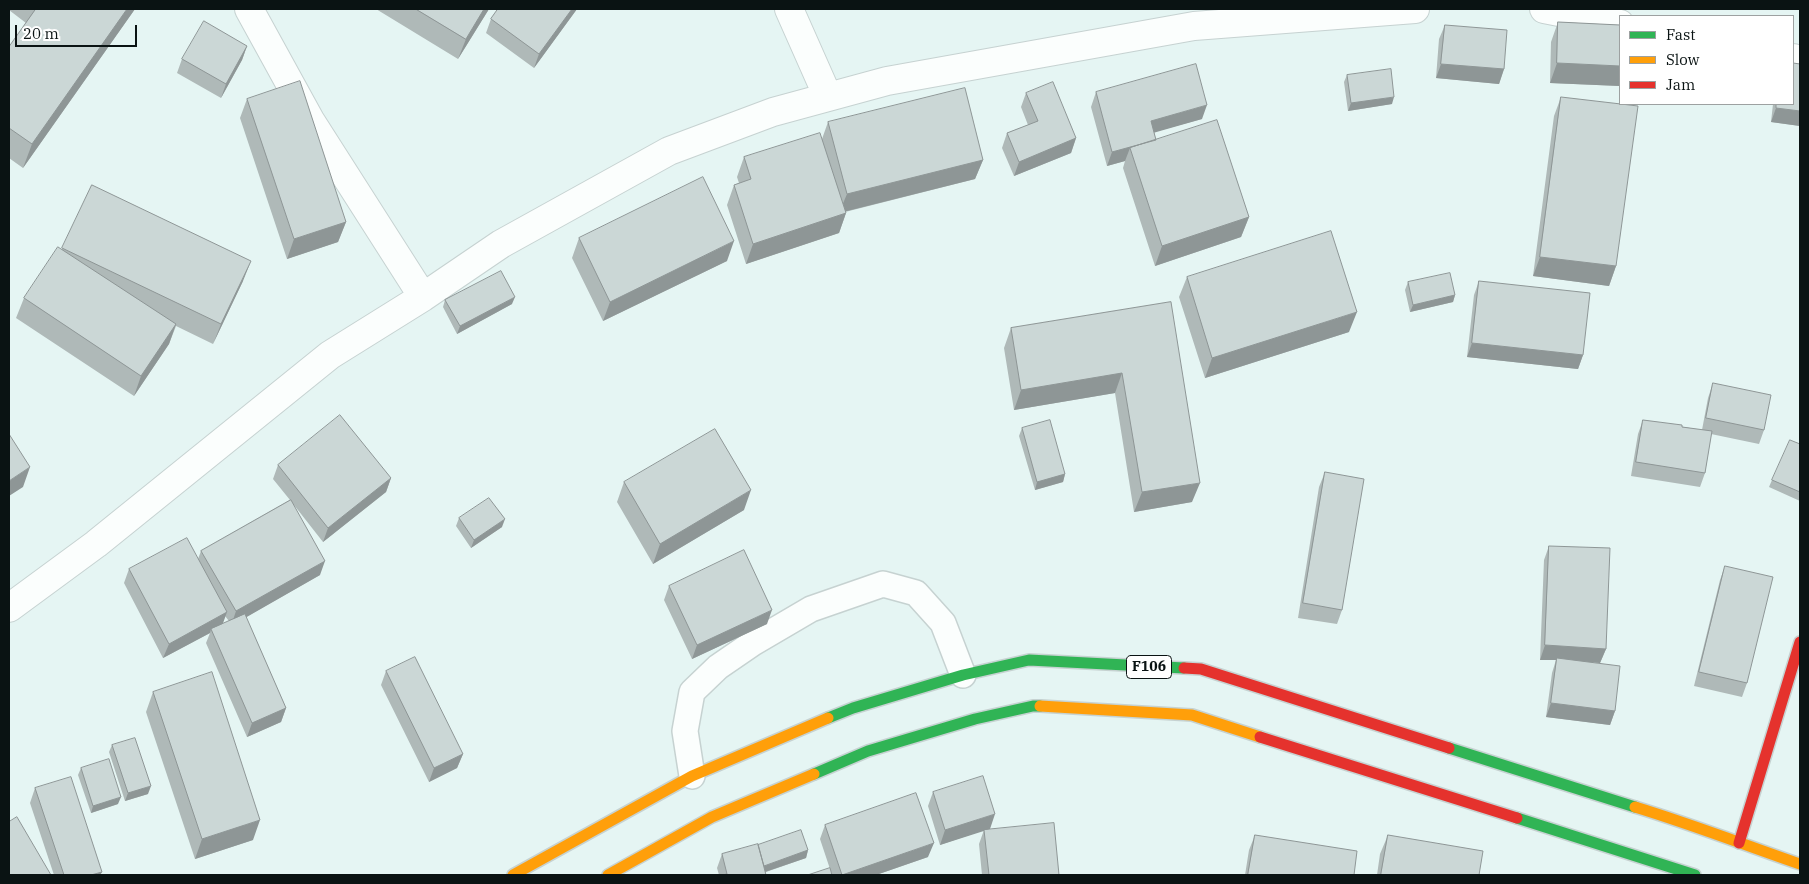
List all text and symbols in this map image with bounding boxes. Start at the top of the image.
scale bar [18,15,140,47]
legend [1619,15,1794,105]
text: 20 m [23,24,59,43]
text: Fast [1666,25,1696,44]
text: Slow [1666,50,1699,69]
text: Jam [1666,75,1695,94]
road number: F106 [1126,656,1172,679]

